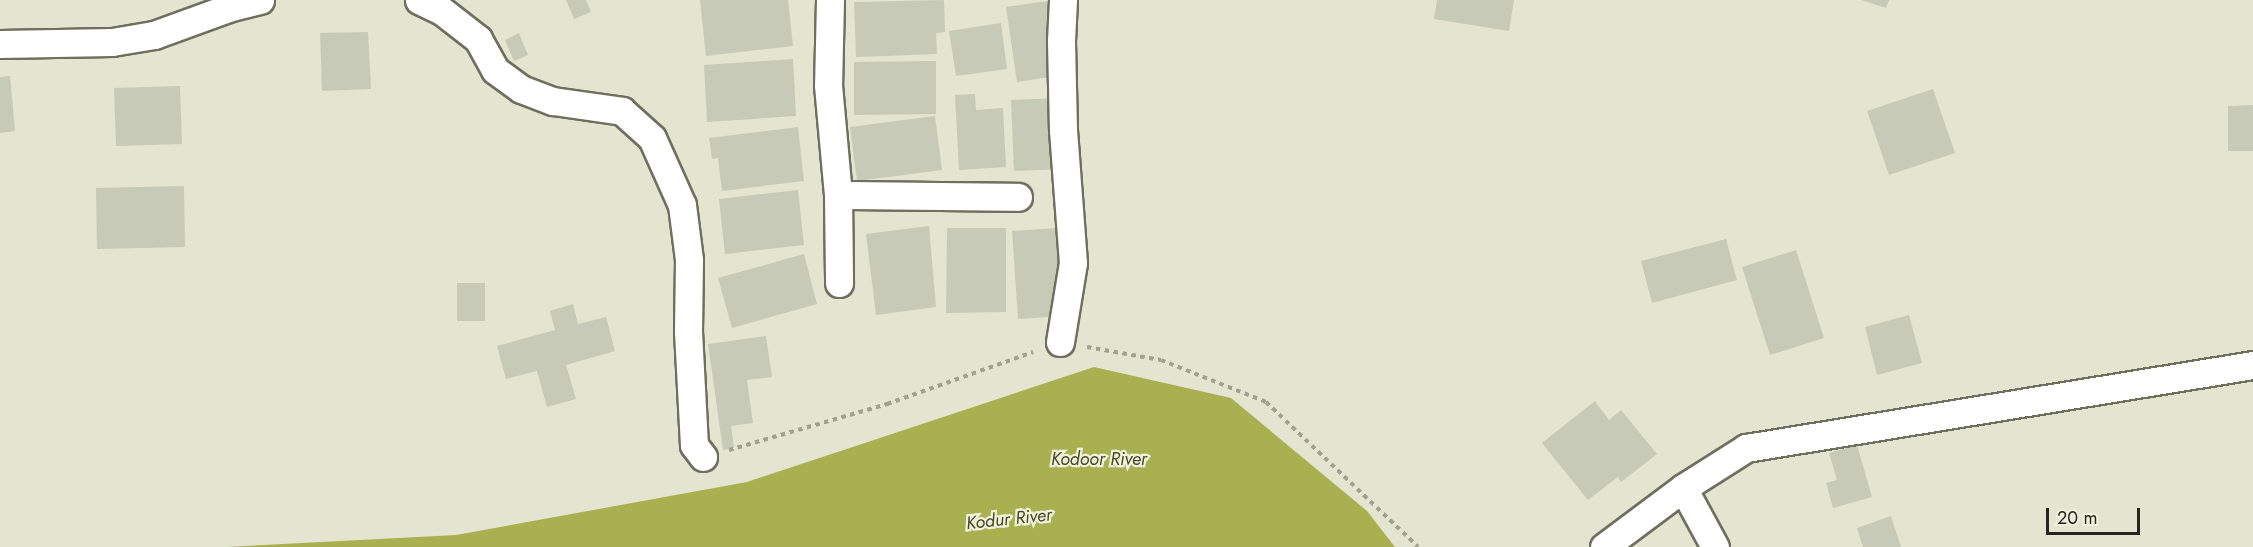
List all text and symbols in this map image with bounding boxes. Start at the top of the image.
water label: Kodoor River [1051,448,1147,470]
scale bar [2049,496,2144,534]
water label: Kodur River [965,504,1053,534]
text: 20 m [2057,505,2097,531]

